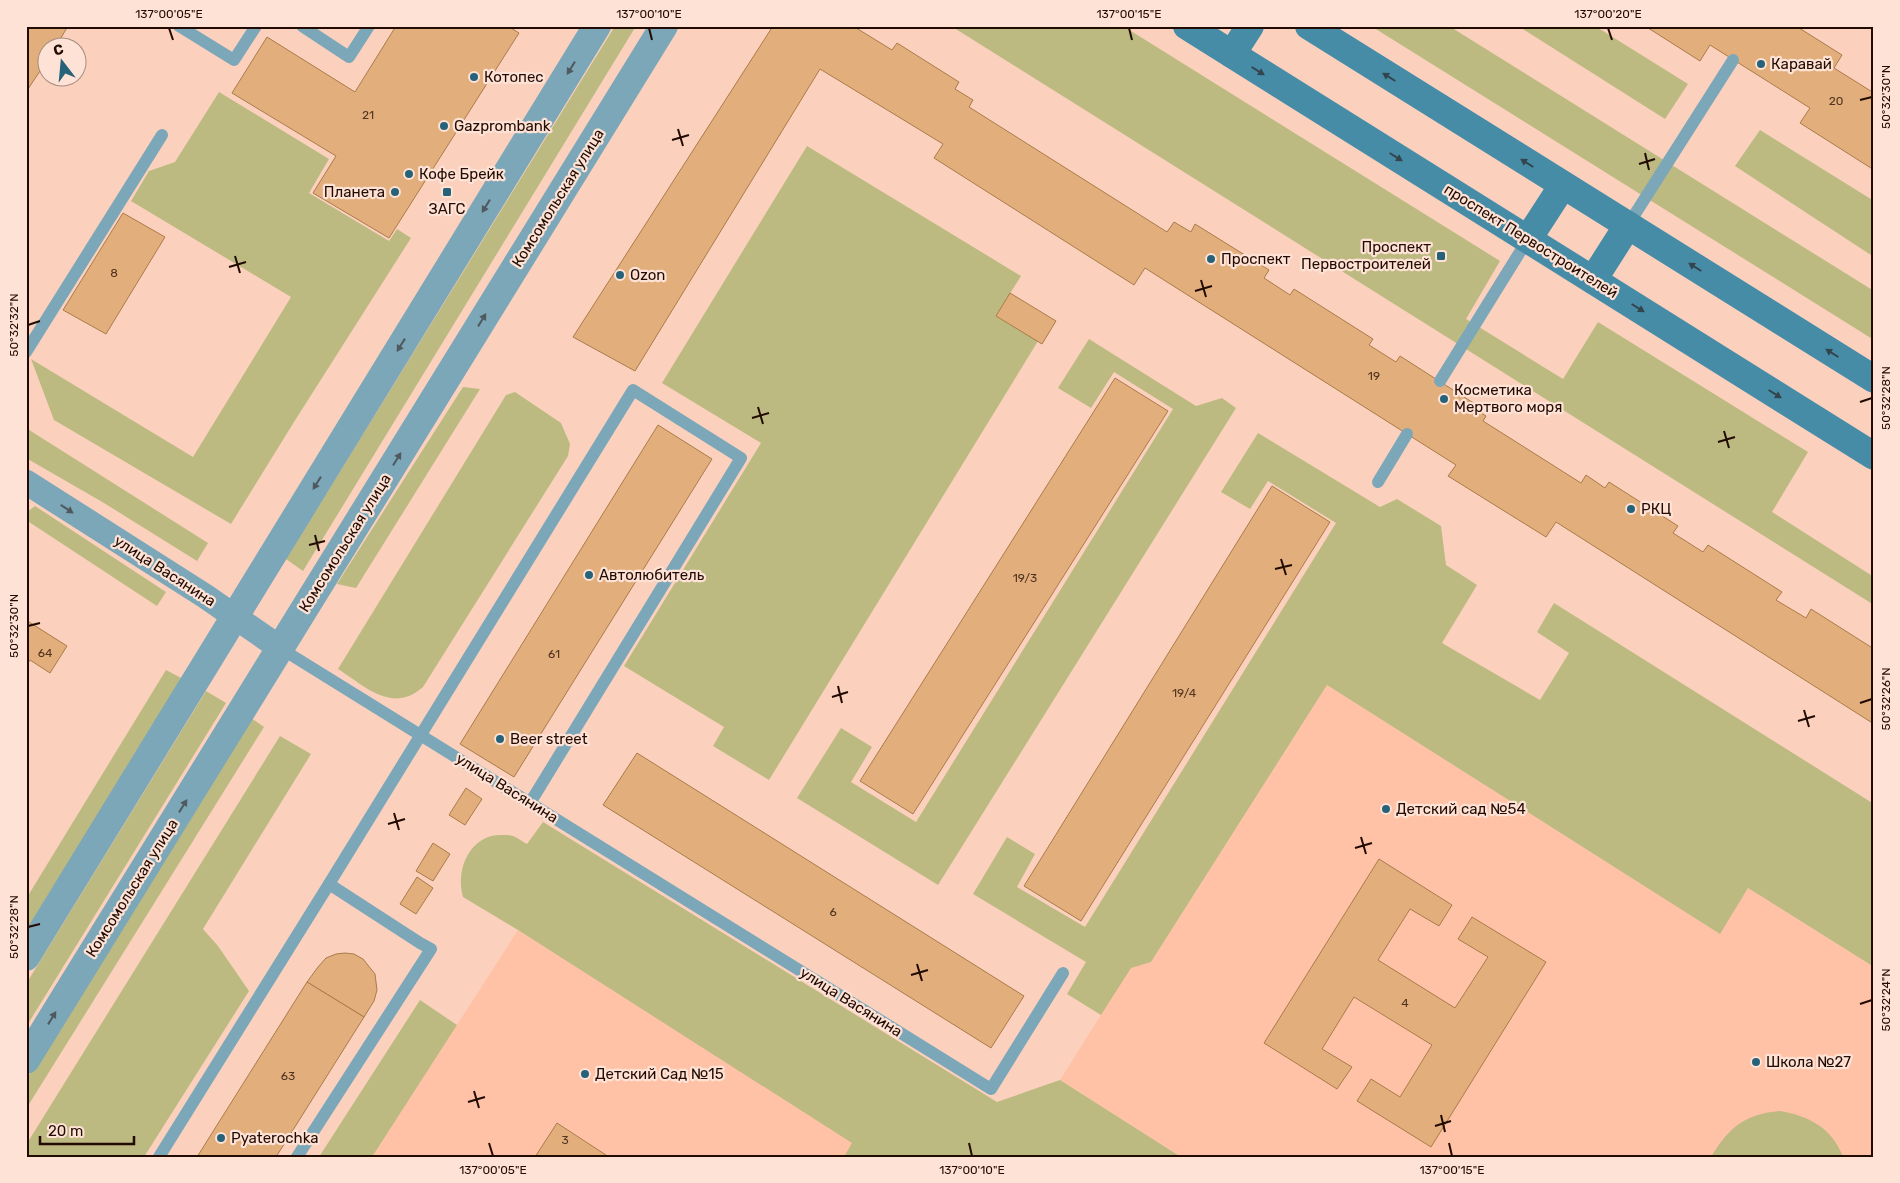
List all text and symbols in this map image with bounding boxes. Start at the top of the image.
text: 137°00'05"E [135,7,203,21]
text: 137°00'10"E [616,7,682,21]
text: 137°00'15"E [1096,7,1162,21]
text: 137°00'20"E [1574,7,1642,21]
north arrow [38,38,88,88]
text: С [51,40,66,60]
place label: Каравай [1771,55,1832,73]
marker: Каравай [1755,58,1767,70]
one-way arrow [567,61,576,74]
text: 50°32'30"N [1879,65,1893,129]
one-way arrow [1252,66,1265,75]
place label: Котопес [484,68,544,86]
marker: Котопес [468,71,480,83]
one-way arrow [1383,72,1396,81]
house number: 20 [1829,94,1843,108]
house number: 21 [362,108,374,122]
place label: Gazprombank [454,117,551,135]
marker: Gazprombank [438,120,450,132]
street label: Комсомольская улица [508,126,608,270]
one-way arrow [1390,152,1403,161]
one-way arrow [1520,158,1534,167]
place label: Кофе Брейк [419,165,504,183]
marker: Кофе Брейк [403,168,415,180]
street label: проспект Первостроителей [1441,180,1621,302]
place label: Планета [324,183,385,201]
marker: Планета [389,186,401,198]
marker: ЗАГС [441,186,453,198]
place label: ЗАГС [428,200,466,218]
one-way arrow [482,200,491,213]
place label: Проспект Первостроителей [1301,238,1431,273]
place label: Проспект [1221,250,1291,268]
marker: Проспект Первостроителей [1435,250,1447,262]
marker: Проспект [1205,253,1217,265]
one-way arrow [1688,263,1701,272]
house number: 8 [110,266,118,280]
place label: Ozon [630,266,665,284]
marker: Ozon [614,269,626,281]
text: 50°32'32"N [7,293,21,357]
one-way arrow [1631,303,1644,313]
one-way arrow [478,314,487,327]
one-way arrow [397,338,406,351]
one-way arrow [1826,349,1839,358]
text: 50°32'28"N [1879,366,1893,430]
house number: 19 [1368,369,1380,383]
place label: Косметика Мертвого моря [1454,381,1563,416]
one-way arrow [1769,390,1782,399]
marker: Косметика Мертвого моря [1438,393,1450,405]
one-way arrow [392,452,402,465]
street label: Комсомольская улица [295,471,395,615]
one-way arrow [312,477,321,490]
place label: РКЦ [1641,500,1671,518]
marker: РКЦ [1625,503,1637,515]
one-way arrow [61,504,74,513]
street label: улица Васянина [111,532,219,610]
place label: Автолюбитель [599,566,705,584]
marker: Автолюбитель [583,569,595,581]
house number: 19/3 [1013,571,1037,585]
text: 50°32'30"N [7,594,21,658]
house number: 64 [38,646,53,660]
house number: 61 [548,647,560,661]
text: 50°32'26"N [1879,668,1893,730]
house number: 19/4 [1172,686,1197,700]
place label: Beer street [510,730,588,748]
marker: Beer street [494,733,506,745]
street label: улица Васянина [453,749,561,827]
one-way arrow [179,799,188,812]
place label: Детский сад №54 [1396,800,1526,818]
marker: Детский сад №54 [1380,803,1392,815]
street label: Комсомольская улица [82,816,182,960]
text: 50°32'28"N [7,895,21,959]
house number: 6 [829,905,837,919]
street label: улица Васянина [797,963,905,1041]
text: 50°32'24"N [1879,968,1893,1032]
house number: 4 [1401,996,1409,1010]
one-way arrow [47,1012,56,1025]
place label: Школа №27 [1766,1053,1851,1071]
marker: Школа №27 [1750,1056,1762,1068]
place label: Детский Сад №15 [595,1065,724,1083]
marker: Детский Сад №15 [579,1068,591,1080]
house number: 63 [281,1069,295,1083]
scale bar [40,1113,134,1145]
text: 20 m [48,1122,83,1140]
place label: Pyaterochka [231,1129,319,1147]
marker: Pyaterochka [215,1132,227,1144]
house number: 3 [561,1133,569,1147]
text: 137°00'05"E [459,1163,527,1177]
text: 137°00'10"E [939,1163,1005,1177]
text: 137°00'15"E [1419,1163,1485,1177]

